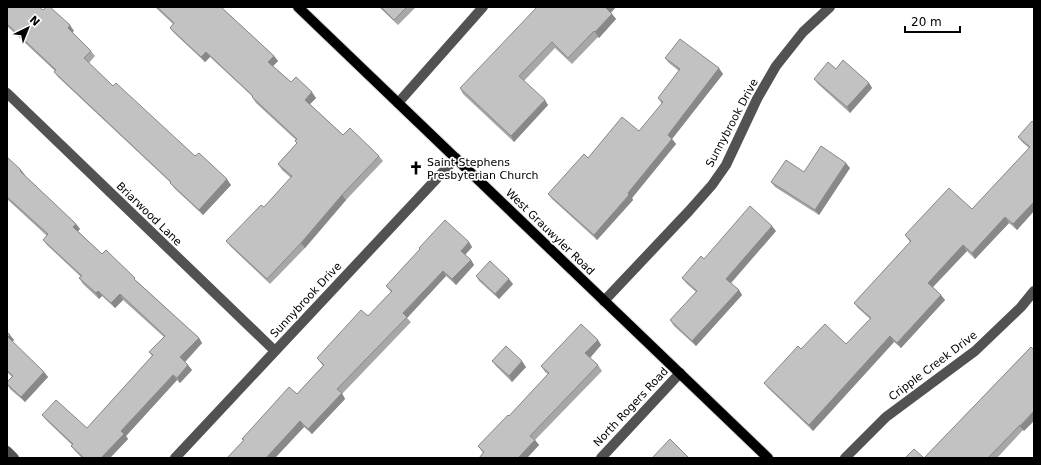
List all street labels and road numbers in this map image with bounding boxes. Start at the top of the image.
street label: Sunnybrook Drive [703,76,761,169]
street label: Briarwood Lane [114,179,185,249]
street label: West Grauwyler Road [503,186,597,278]
street label: Sunnybrook Drive [268,259,344,340]
street label: Cripple Creek Drive [886,328,980,403]
street label: North Rogers Road [591,365,671,449]

